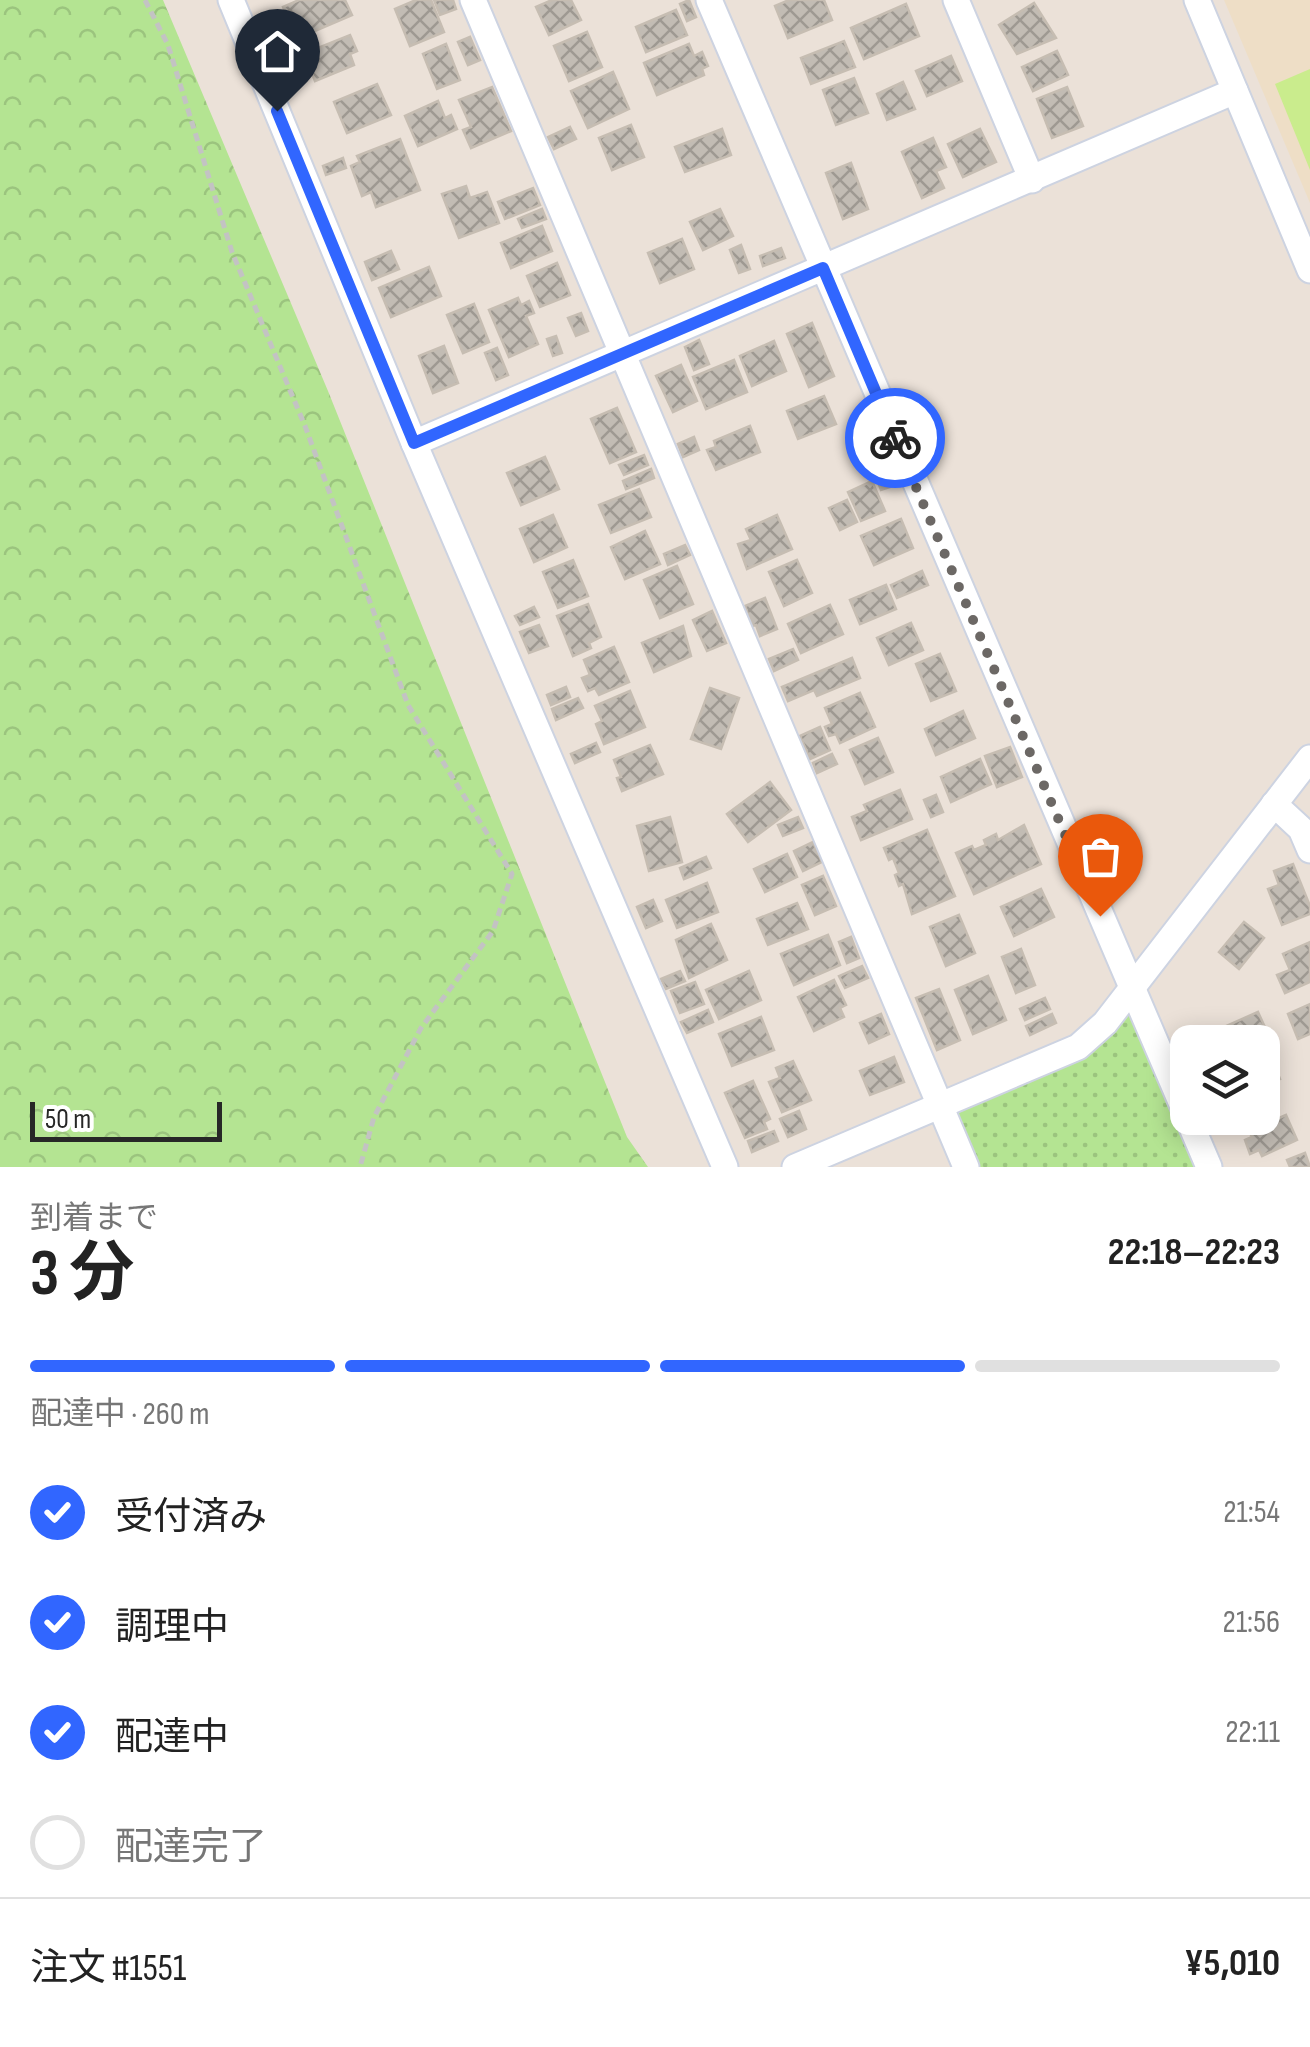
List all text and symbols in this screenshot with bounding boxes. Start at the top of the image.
pin [235,9,320,112]
icon: home [250,24,305,79]
courier [845,388,945,488]
icon: bike [868,411,923,466]
pin [1058,814,1143,917]
icon: bag [1073,829,1128,884]
map controls [1170,1025,1280,1135]
button: layers [1170,1025,1280,1135]
scale bar [30,1097,222,1142]
text: 50 m [45,1103,91,1136]
text: 到着まで [30,1199,158,1238]
text: 22:18–22:23 [1108,1230,1280,1275]
text: 3 分 [30,1236,134,1314]
text: 配達中 · 260 m [30,1395,210,1434]
icon: check [30,1485,85,1540]
text: 21:54 [1223,1493,1280,1532]
text: 受付済み [115,1495,267,1540]
icon: check [30,1595,85,1650]
text: 21:56 [1223,1603,1280,1642]
text: 調理中 [115,1605,229,1650]
icon: check [30,1705,85,1760]
text: 22:11 [1225,1713,1280,1752]
text: 配達中 [115,1715,229,1760]
text: 配達完了 [115,1825,267,1870]
text: ¥5,010 [1184,1941,1280,1986]
text: 注文 #1551 [30,1946,186,1991]

